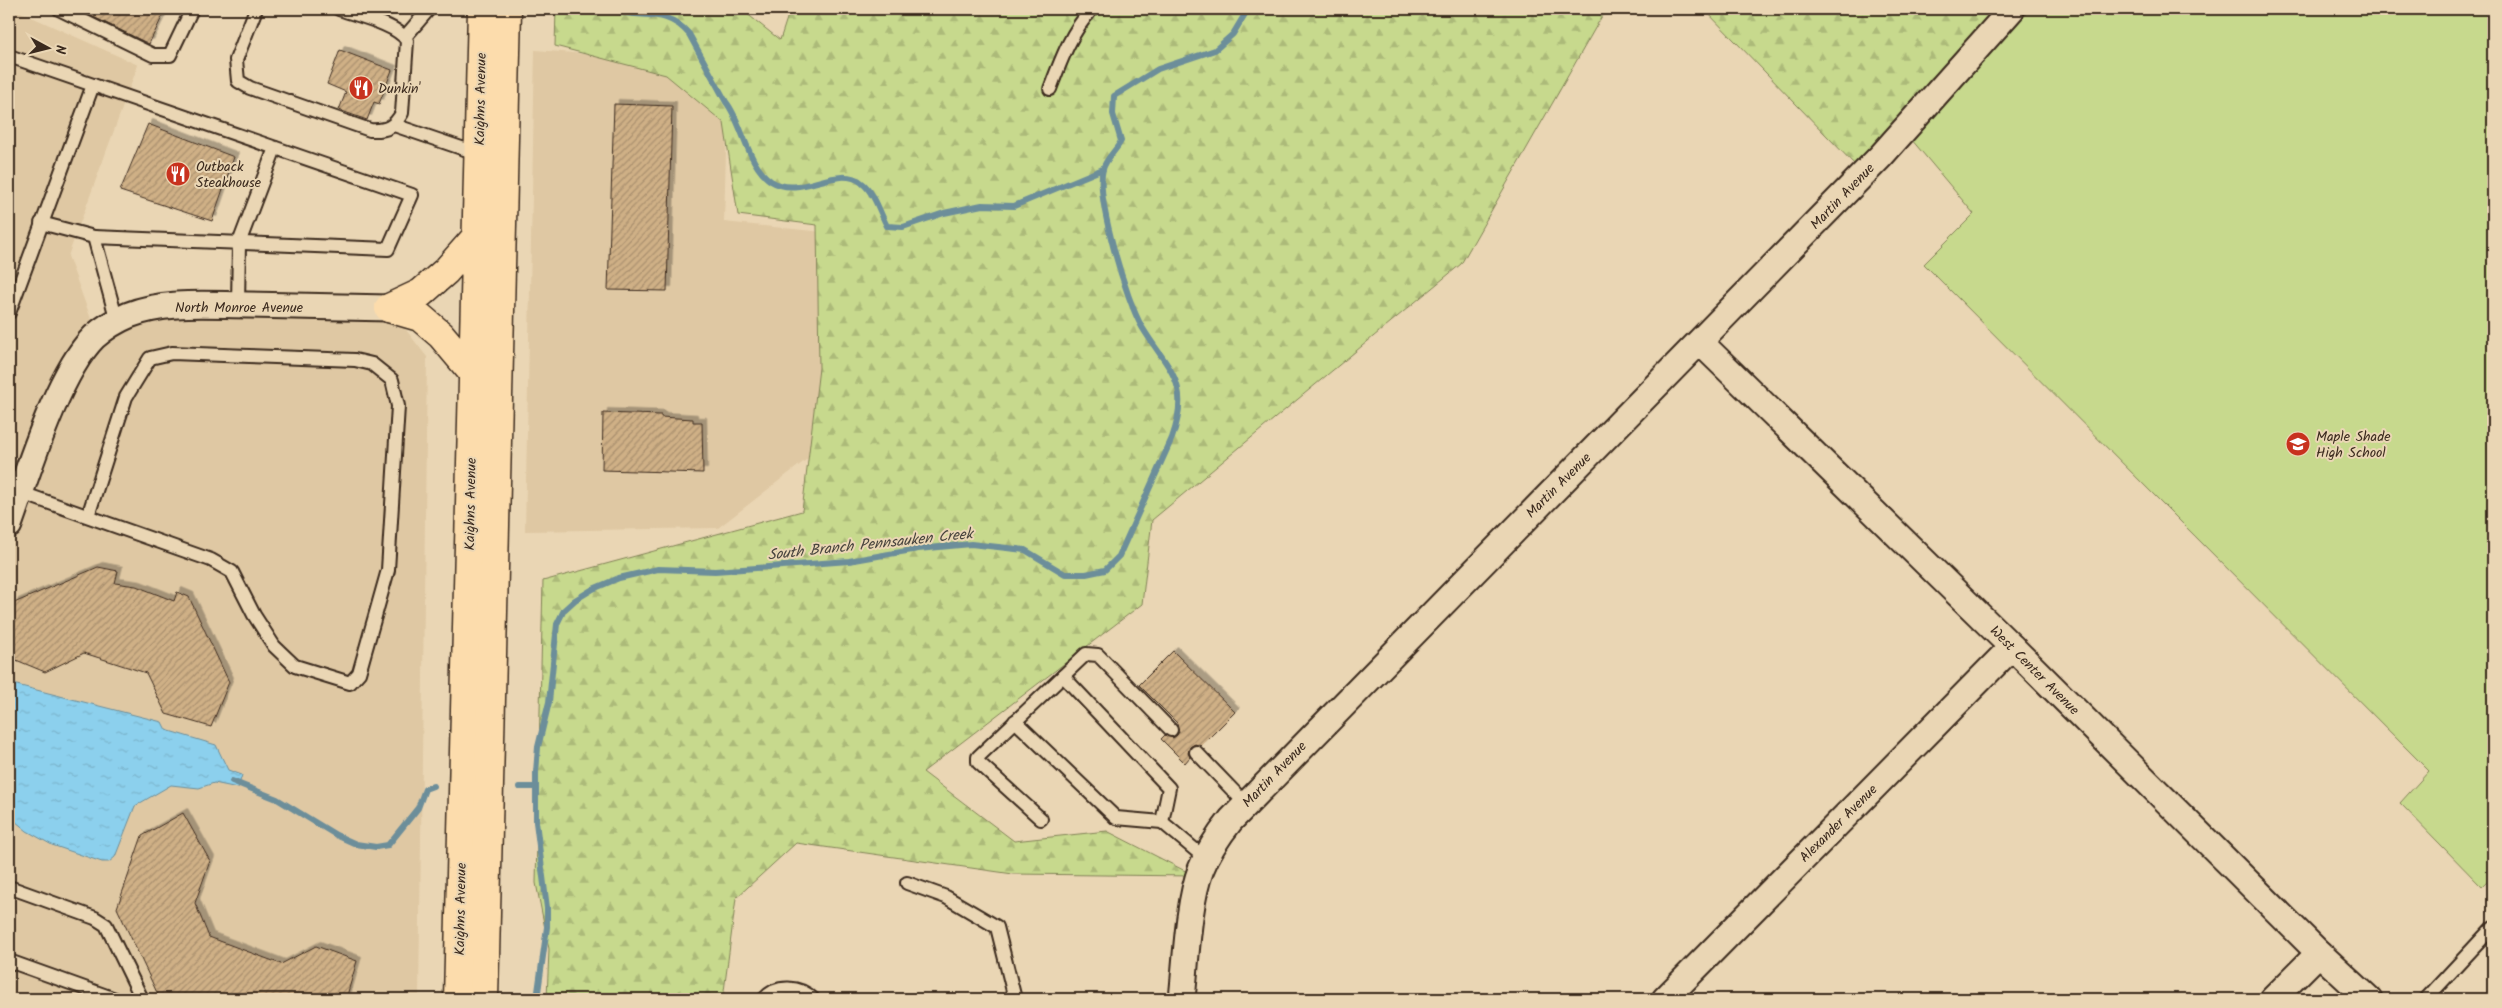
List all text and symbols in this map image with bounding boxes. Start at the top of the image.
north arrow [22,22,72,72]
text: N [48,44,71,55]
street label: Kaighns Avenue [469,52,493,145]
restaurant icon: Dunkin' [348,75,374,101]
place label: Dunkin' [378,78,422,100]
place label: Outback Steakhouse [196,156,262,194]
street label: Martin Avenue [1805,158,1881,235]
restaurant icon: Outback Steakhouse [165,161,191,187]
street label: North Monroe Avenue [175,297,304,319]
place label: Maple Shade High School [2316,426,2391,464]
school or university icon: Maple Shade High School [2285,431,2311,457]
street label: Martin Avenue [1521,447,1597,524]
street label: Kaighns Avenue [459,457,483,550]
water label: South Branch Pennsauken Creek [766,522,976,568]
street label: West Center Avenue [1984,621,2085,721]
street label: Martin Avenue [1237,736,1313,813]
street label: Alexander Avenue [1795,779,1883,868]
street label: Kaighns Avenue [449,862,473,955]

